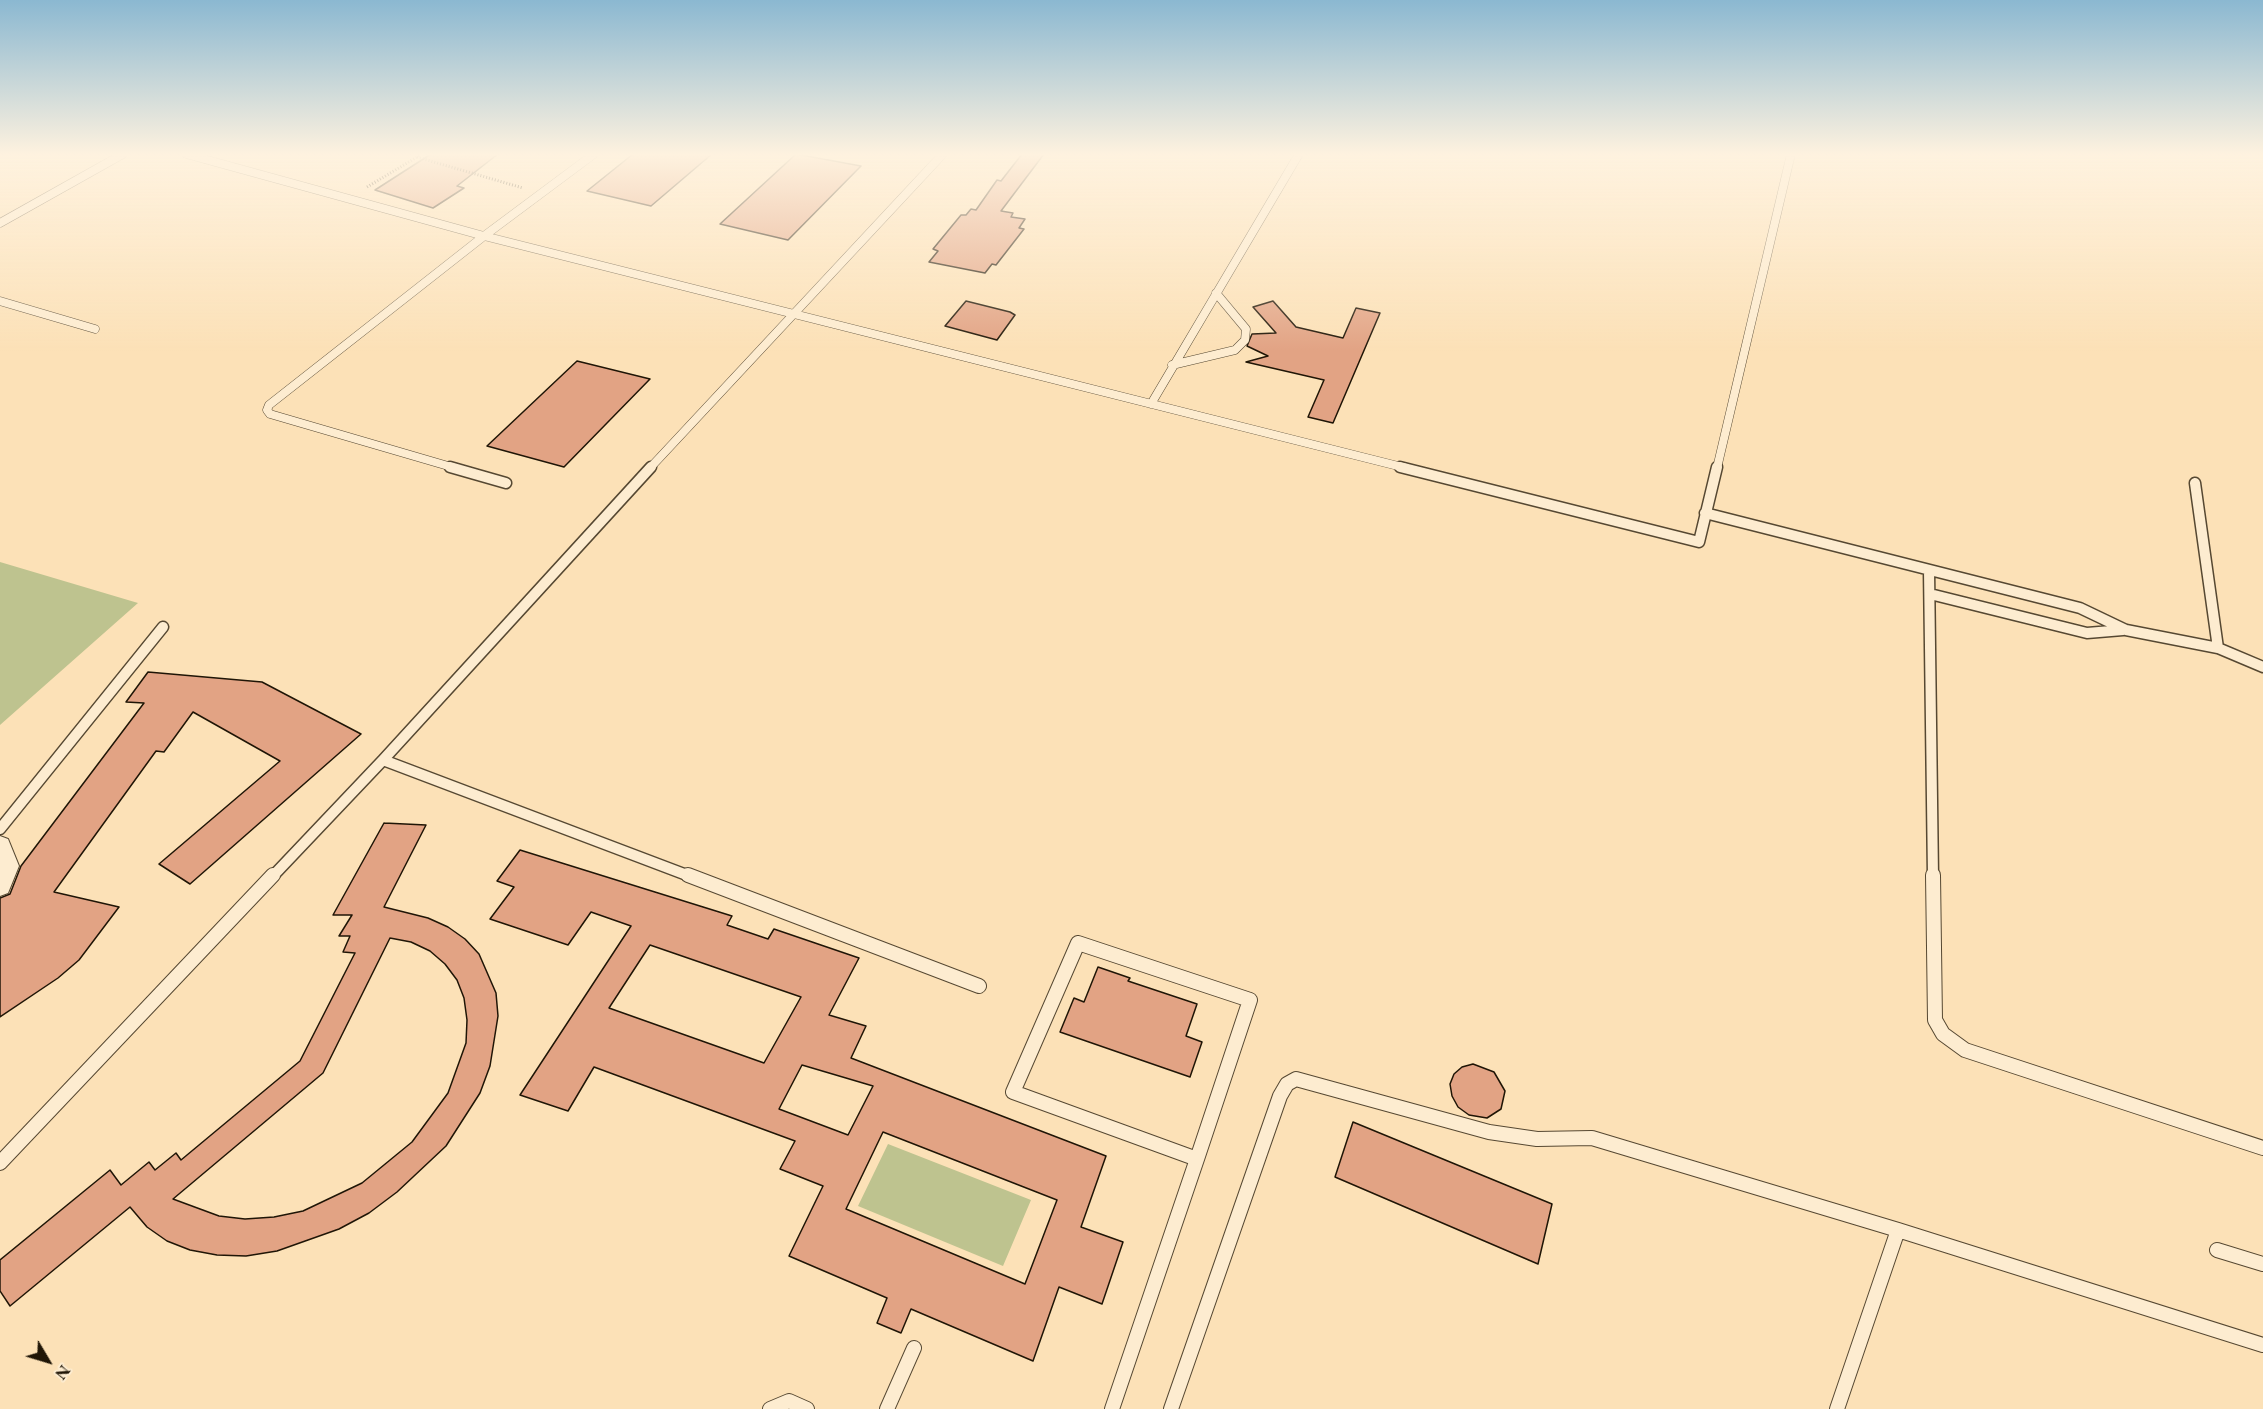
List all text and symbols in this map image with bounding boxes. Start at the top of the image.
north arrow [18,1331,78,1391]
text: N [50,1361,75,1384]

